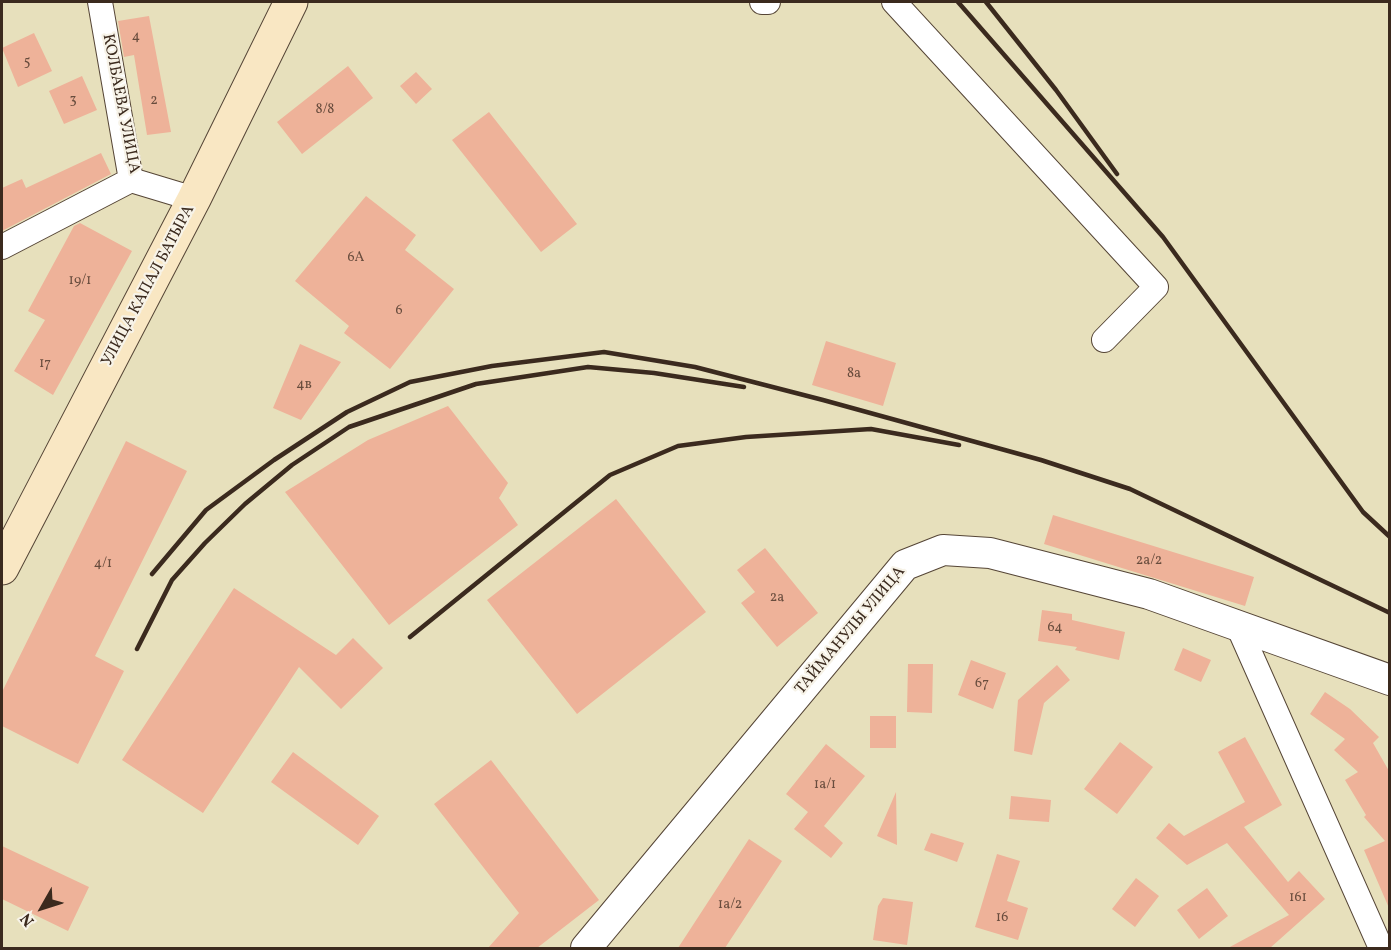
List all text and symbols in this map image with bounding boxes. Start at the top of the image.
house number: 4 [132,29,140,45]
street label: КОЛБАЕВА УЛИЦА [97,32,143,176]
house number: 5 [24,54,30,70]
house number: 3 [69,92,77,108]
house number: 2 [150,93,158,109]
house number: 8/8 [316,102,334,118]
street label: УЛИЦА КАПАЛ БАТЫРА [98,202,200,370]
house number: 6А [348,250,364,266]
house number: 19/1 [69,273,91,289]
house number: 6 [395,303,403,319]
house number: 17 [39,356,51,372]
house number: 8а [847,366,861,382]
house number: 4в [296,377,312,393]
house number: 2а/2 [1136,553,1162,569]
house number: 4/1 [94,556,112,572]
street label: ТАЙМАНУЛЫ УЛИЦА [792,563,910,699]
house number: 2а [770,590,784,606]
house number: 64 [1047,620,1063,636]
house number: 67 [975,676,989,692]
house number: 1а/1 [814,777,836,793]
north arrow [12,878,72,938]
house number: 161 [1289,890,1307,906]
house number: 1а/2 [718,897,742,913]
text: N [16,908,40,931]
house number: 16 [996,910,1008,926]

